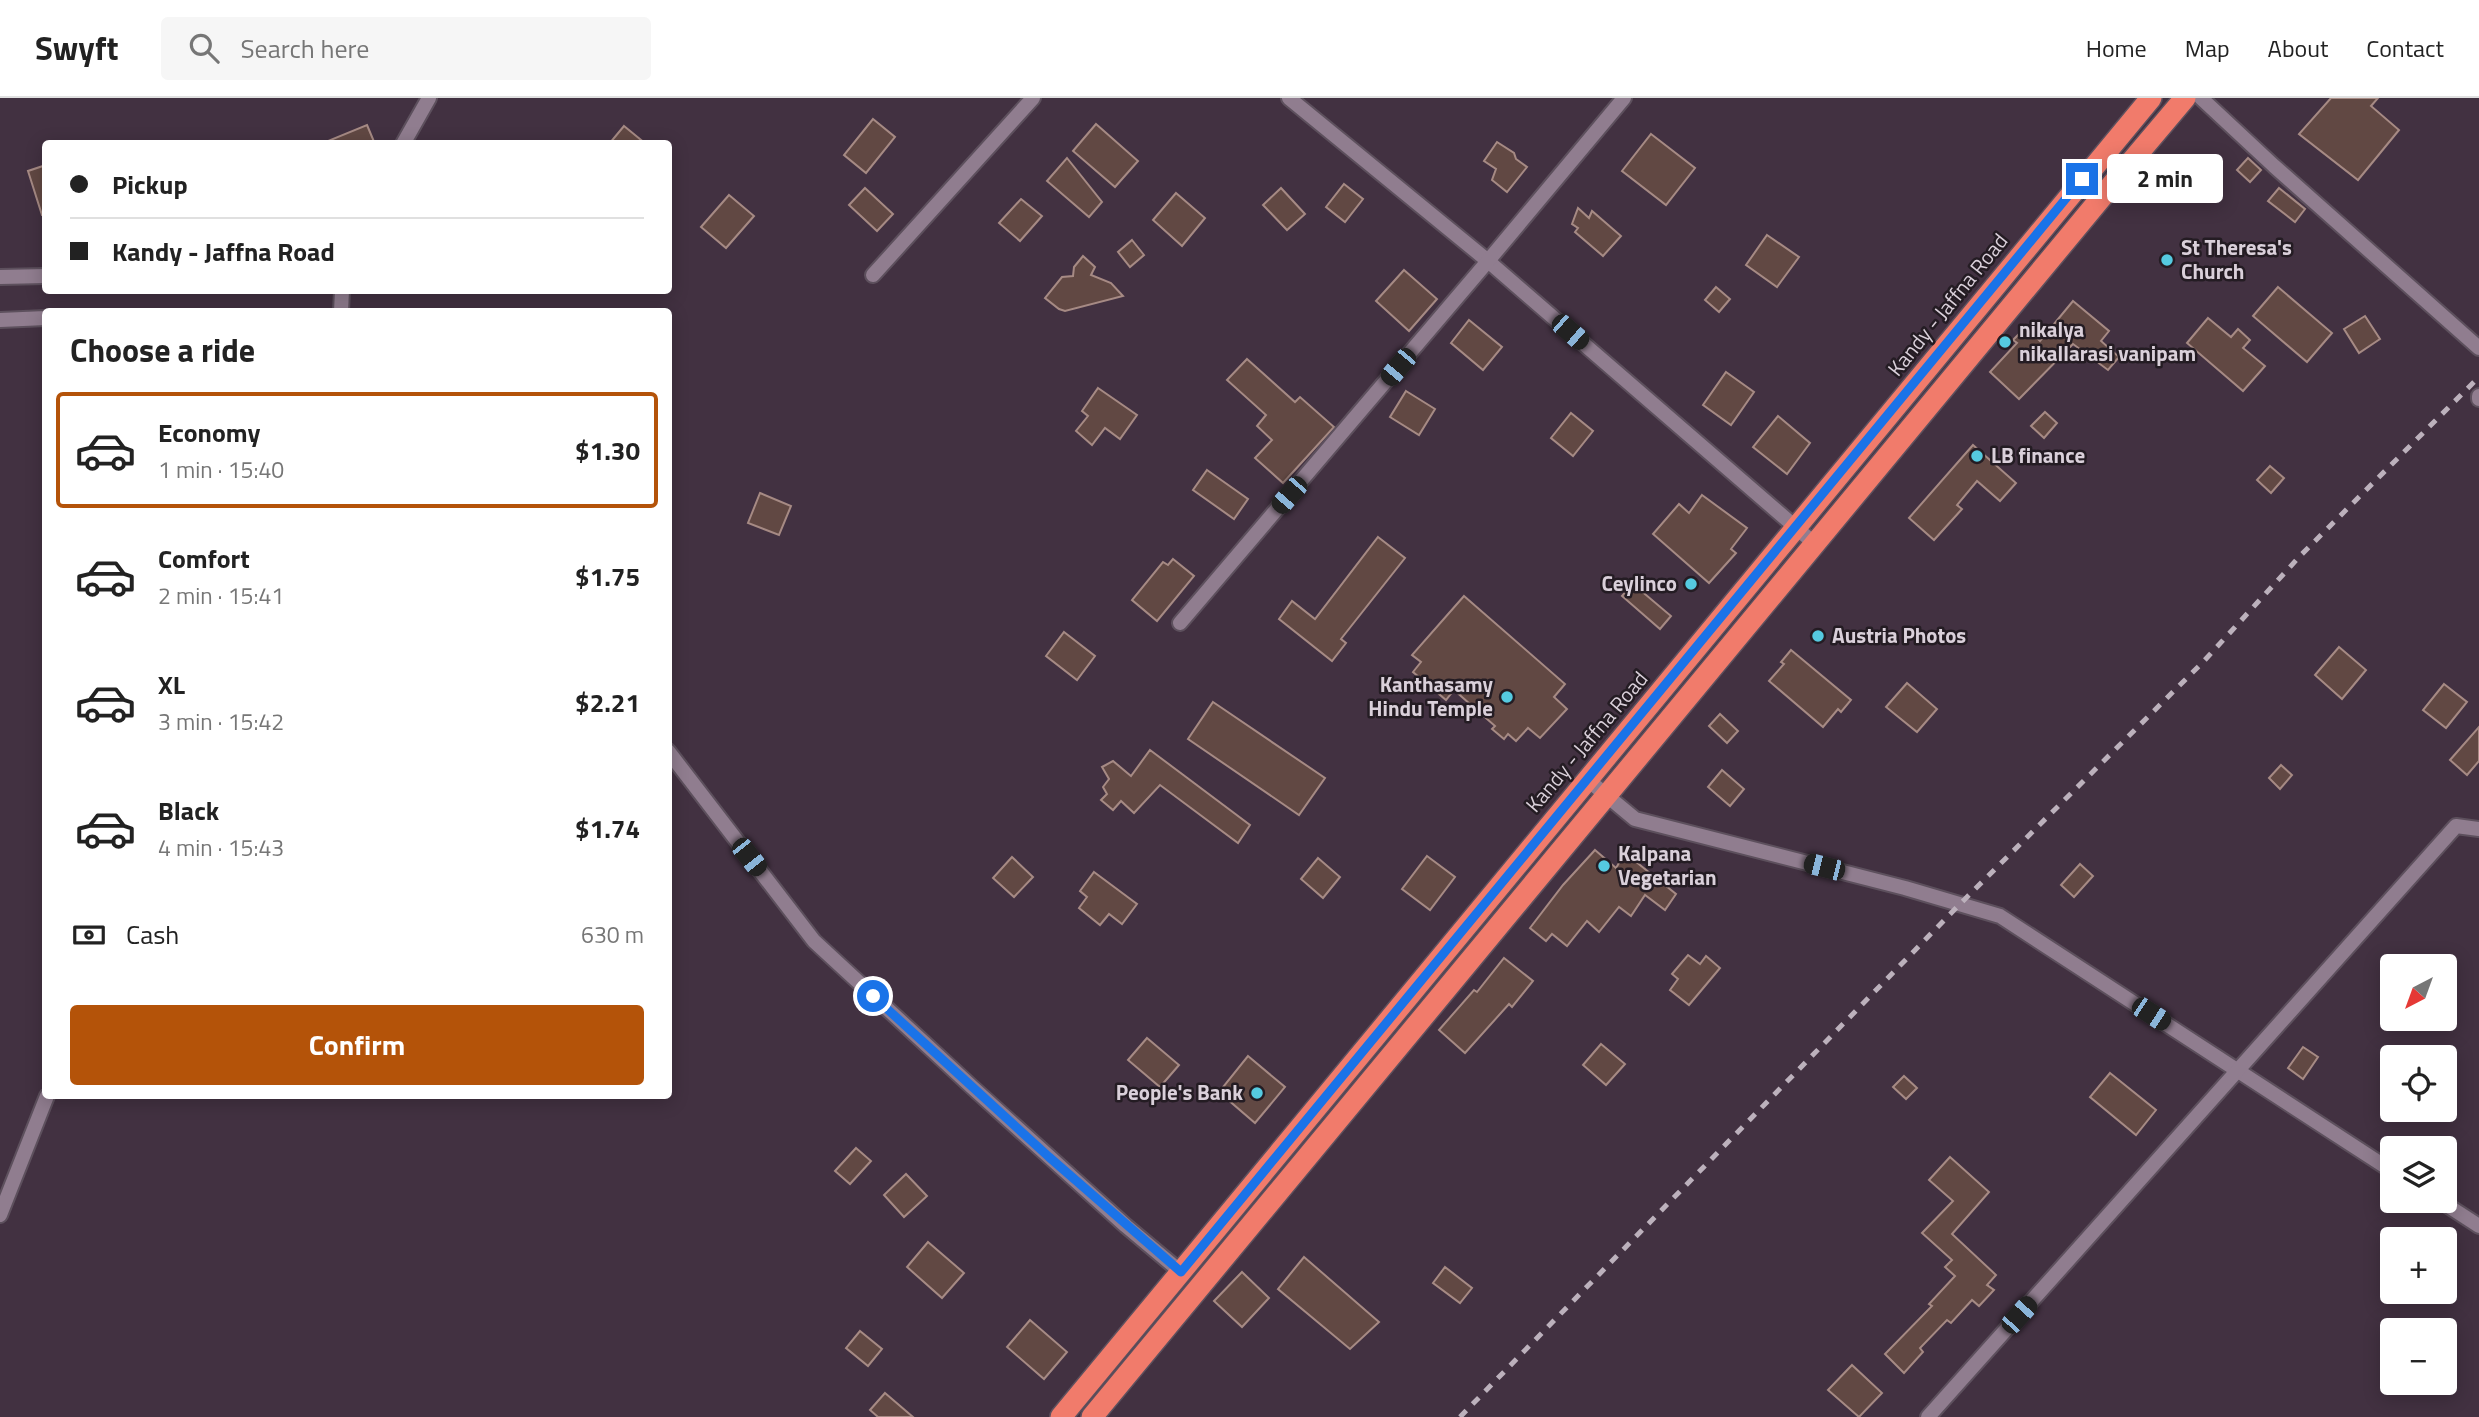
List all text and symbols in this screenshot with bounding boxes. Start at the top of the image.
search box [161,17,651,80]
text: Swyft [35,23,119,73]
icon: search [185,29,223,67]
text: Search here [241,29,369,68]
text: Home [2086,30,2147,66]
text: Map [2185,30,2230,66]
text: About [2268,30,2328,66]
text: Contact [2366,30,2444,66]
callout: 2 min [2106,154,2222,204]
text: 2 min [2137,161,2193,196]
route end [2066,163,2098,195]
text: Pickup [112,165,188,204]
street label: Kandy - Jaffna Road [1879,226,2015,383]
place label: St Theresa's Church [2181,231,2292,287]
text: Kandy - Jaffna Road [112,232,335,271]
marker: St Theresa's Church [2159,252,2175,268]
car [1548,310,1593,354]
place label: nikalya nikallarasi vanipam [2019,313,2196,369]
text: Choose a ride [70,326,255,374]
marker: nikalya nikallarasi vanipam [1997,334,2013,350]
car [1377,344,1420,390]
text: Economy [158,413,260,452]
icon: car [74,419,137,482]
text: $1.30 [575,431,640,470]
place label: LB finance [1991,439,2085,471]
marker: LB finance [1969,448,1985,464]
text: 1 min · 15:40 [158,452,284,487]
car [1268,472,1311,518]
text: Comfort [158,539,250,578]
icon: car [74,545,137,608]
text: $1.75 [575,557,640,596]
place label: Ceylinco [1602,567,1677,599]
marker: Ceylinco [1683,576,1699,592]
text: 2 min · 15:41 [158,578,284,613]
place label: Austria Photos [1832,619,1966,651]
marker: Austria Photos [1810,628,1826,644]
street label: Kandy - Jaffna Road [1517,664,1655,819]
text: XL [158,665,185,704]
place label: Kanthasamy Hindu Temple [1368,668,1493,724]
icon: car [74,671,137,734]
text: $2.21 [575,683,640,722]
marker: Kanthasamy Hindu Temple [1499,689,1515,705]
text: 3 min · 15:42 [158,704,284,739]
text: Black [158,791,219,830]
icon: car [74,797,137,860]
text: $1.74 [575,809,640,848]
text: 4 min · 15:43 [158,830,284,865]
car [728,834,771,880]
place label: Kalpana Vegetarian [1618,837,1717,893]
car [1802,852,1847,882]
marker: Kalpana Vegetarian [1596,858,1612,874]
text: Cash [126,915,179,954]
icon: cash [70,916,108,954]
text: 630 m [581,917,644,952]
north arrow [2380,954,2457,1031]
map controls [2380,954,2457,1395]
route start [857,980,889,1012]
car [2128,994,2175,1034]
button: Confirm [70,1005,644,1085]
button: locate [2380,1045,2457,1122]
place label: People's Bank [1116,1076,1243,1108]
marker: People's Bank [1249,1085,1265,1101]
button: layers [2380,1136,2457,1213]
button: + [2380,1227,2457,1304]
car [1998,1292,2041,1338]
button: − [2380,1318,2457,1395]

